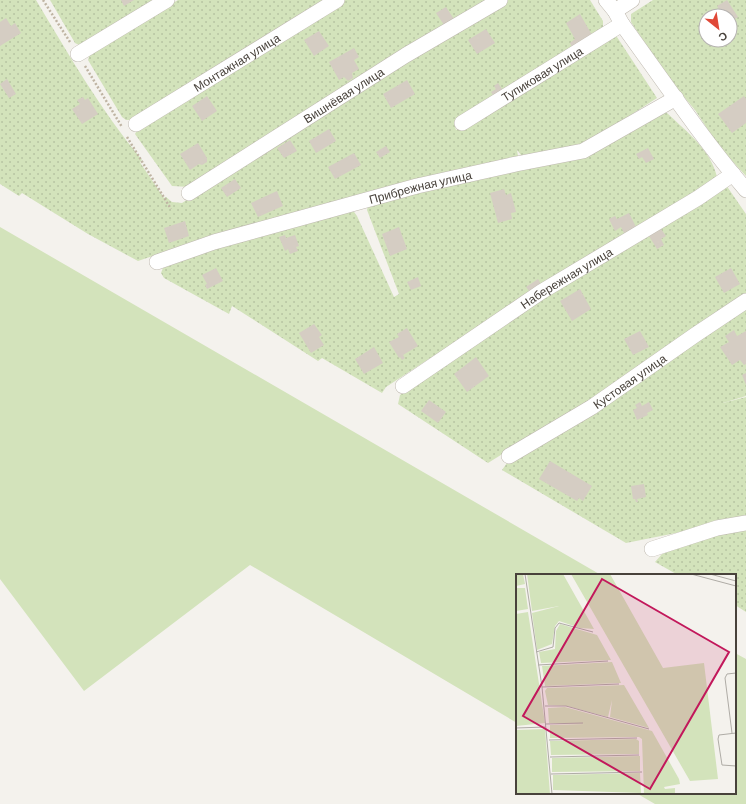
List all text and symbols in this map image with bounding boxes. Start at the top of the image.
north arrow [698,8,738,48]
text: С [717,29,730,45]
street label: Монтажная улица [191,30,282,94]
street label: Тупиковая улица [499,43,585,104]
street label: Вишнёвая улица [301,64,386,126]
street label: Прибрежная улица [367,167,473,206]
street label: Набережная улица [518,244,615,311]
street label: Кустовая улица [590,350,669,411]
inset map [516,574,736,794]

